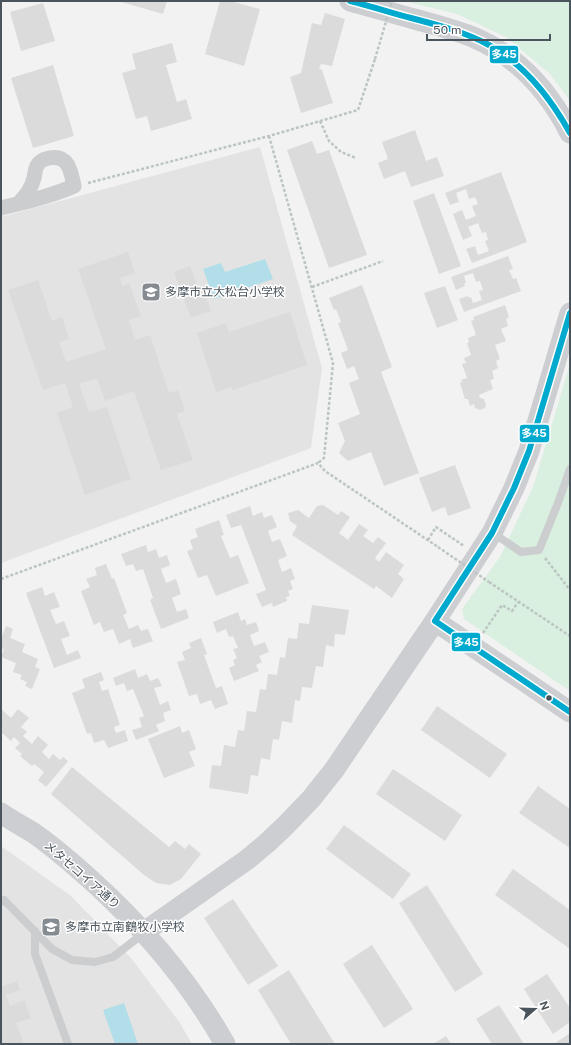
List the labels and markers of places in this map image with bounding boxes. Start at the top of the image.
school or university icon: 多摩市立大松台小学校 [140,281,162,303]
place label: 多摩市立大松台小学校 [165,285,285,299]
unlabelled marker [544,693,554,703]
school or university icon: 多摩市立南鶴牧小学校 [40,916,62,938]
place label: 多摩市立南鶴牧小学校 [65,920,185,934]

